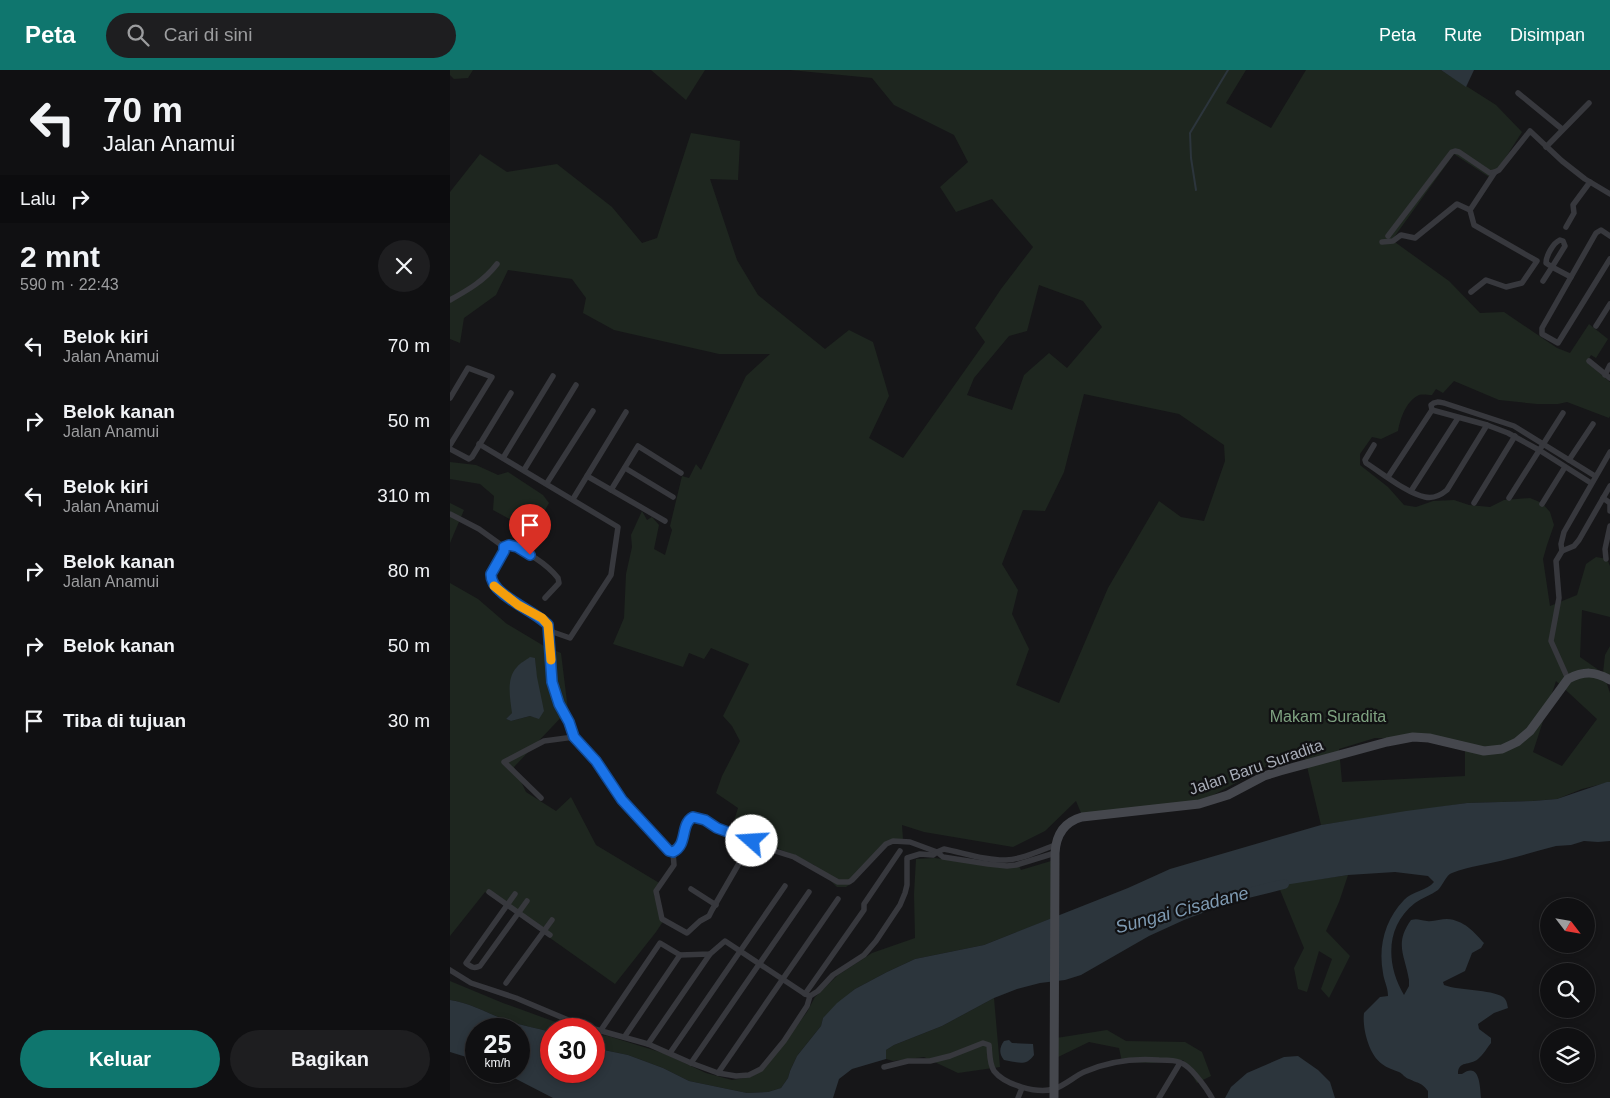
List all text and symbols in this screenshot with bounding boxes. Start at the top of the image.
search box [106,13,456,58]
text: Peta [25,21,76,48]
icon: search [124,21,152,49]
text: Cari di sini [164,24,252,45]
text: Peta [1379,25,1416,45]
text: Rute [1444,25,1482,45]
text: Disimpan [1510,25,1585,45]
icon: left [20,90,85,155]
text: 70 m [103,90,183,129]
text: Jalan Anamui [103,131,235,156]
icon: right [66,185,94,213]
text: Lalu [20,188,56,209]
text: 2 mnt [20,240,100,273]
button: close [378,240,430,292]
text: 590 m · 22:43 [20,276,119,293]
text: Belok kiri [63,326,149,347]
icon: left [20,332,48,360]
text: 70 m [388,335,430,356]
text: Jalan Anamui [63,348,159,365]
text: Belok kanan [63,401,175,422]
icon: right [20,407,48,435]
text: 50 m [388,410,430,431]
text: Jalan Anamui [63,423,159,440]
text: Belok kiri [63,476,149,497]
icon: left [20,482,48,510]
text: 310 m [377,485,430,506]
text: Jalan Anamui [63,498,159,515]
pin [509,504,551,555]
icon: arrive [516,511,544,539]
text: Belok kanan [63,551,175,572]
icon: right [20,557,48,585]
text: 80 m [388,560,430,581]
text: Jalan Anamui [63,573,159,590]
icon: right [20,632,48,660]
text: Belok kanan [63,635,175,656]
text: 50 m [388,635,430,656]
icon: arrive [20,707,48,735]
park label: Makam Suradita [1270,708,1386,725]
text: Tiba di tujuan [63,710,186,731]
text: 30 m [388,710,430,731]
street label: Jalan Baru Suradita [1187,736,1325,798]
position arrow [725,814,777,866]
water label: Sungai Cisadane [1113,883,1251,937]
north arrow [1540,898,1595,952]
map controls [1540,898,1595,1083]
button: search [1540,963,1595,1018]
speed limit sign: 30 [540,1018,605,1083]
button: layers [1540,1028,1595,1083]
button: Keluar [20,1030,220,1088]
button: Bagikan [230,1030,430,1088]
text: 25 [484,1030,511,1058]
text: km/h [484,1056,511,1070]

